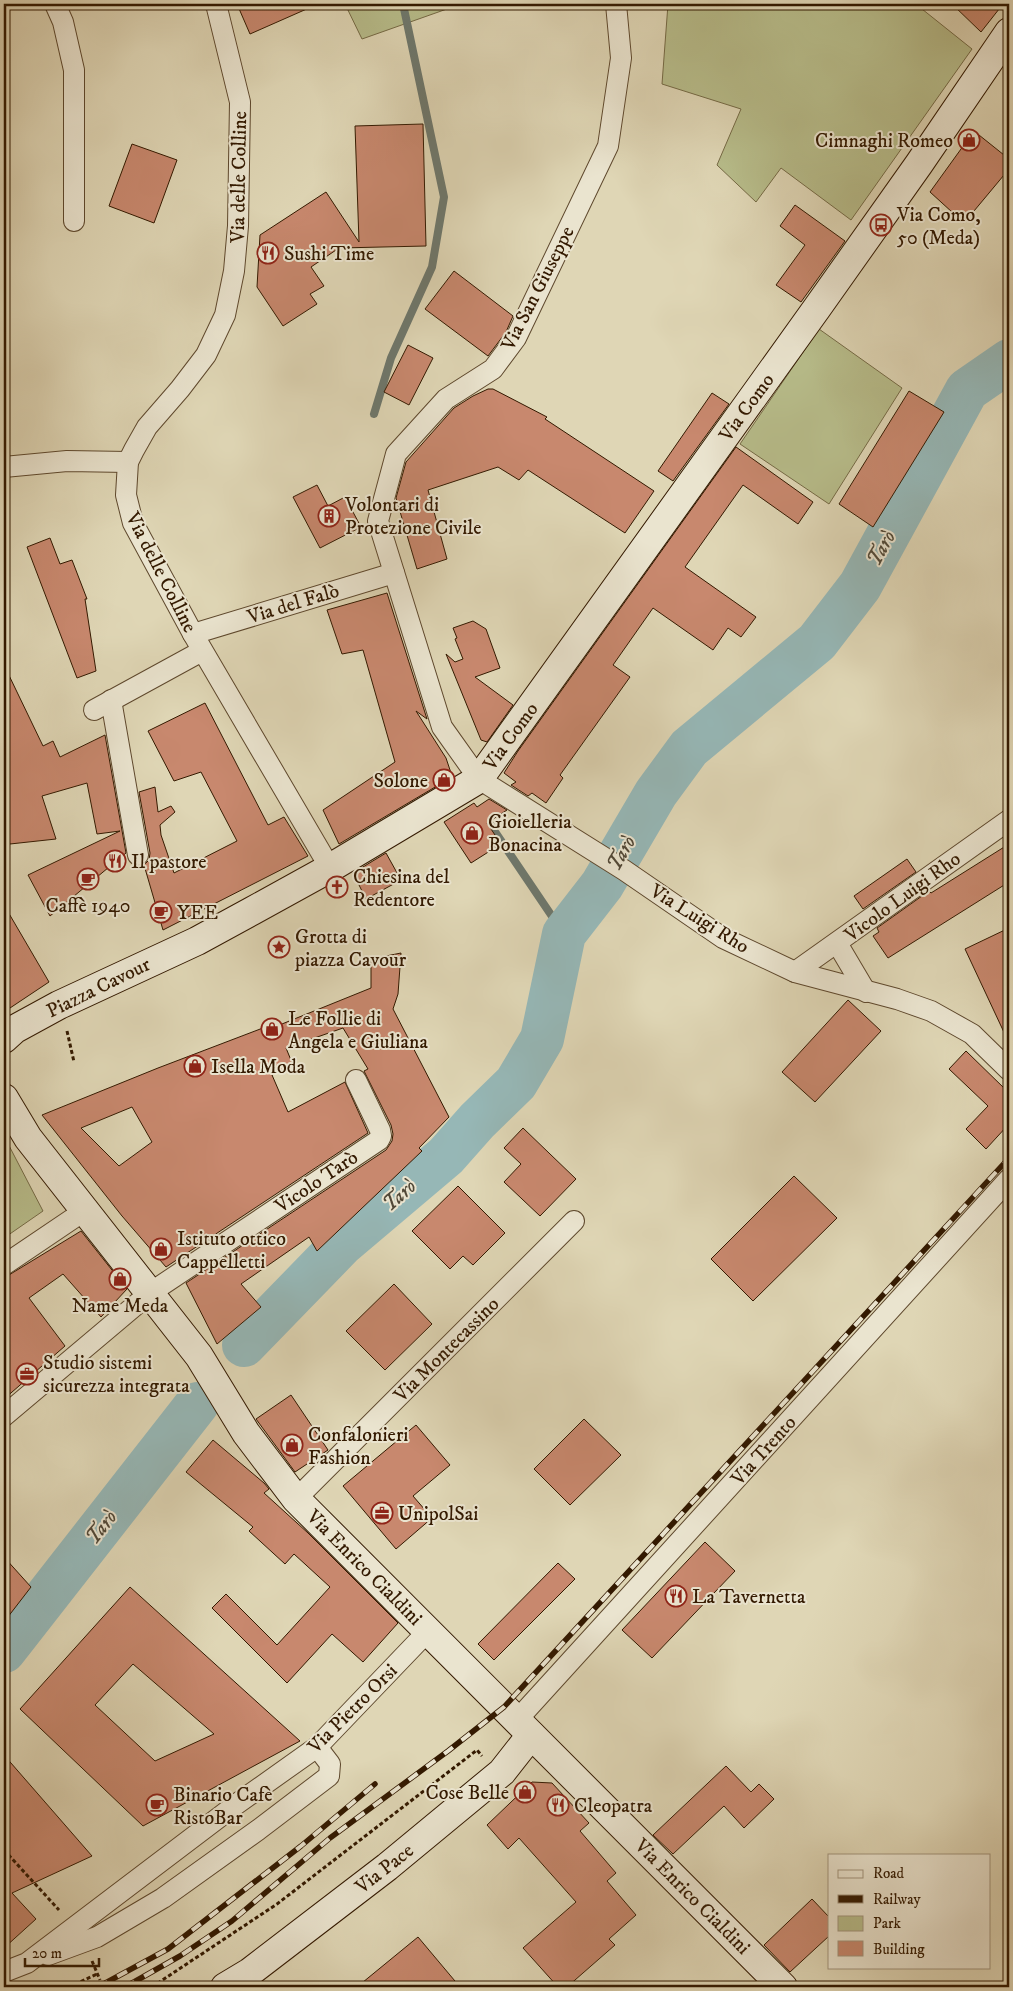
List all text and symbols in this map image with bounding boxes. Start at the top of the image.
street label: Via delle Colline [226,111,253,244]
shop icon: Cimnaghi Romeo [957,128,981,152]
place label: Cimnaghi Romeo [815,129,953,154]
place label: Via Como, 50 (Meda) [896,203,981,251]
bus stop icon: Via Como, 50 (Meda) [869,213,893,237]
street label: Via San Giuseppe [496,222,580,356]
restaurant icon: Sushi Time [256,241,280,265]
place label: Sushi Time [284,242,374,267]
street label: Via Como [714,369,780,448]
place label: Volontari di Protezione Civile [344,493,482,541]
building icon: Volontari di Protezione Civile [317,504,341,528]
street label: Via delle Colline [119,507,202,637]
water label: Tarò [862,526,902,571]
street label: Via del Falò [243,579,342,631]
street label: Via Como [478,698,544,777]
shop icon: Solone [432,768,456,792]
place label: Solone [374,769,428,794]
place label: Gioielleria Bonacina [488,810,572,858]
shop icon: Gioielleria Bonacina [460,821,484,845]
water label: Tarò [601,831,642,876]
street label: Vicolo Luigi Rho [839,847,966,948]
restaurant icon: Il pastore [103,849,127,873]
place label: Il pastore [131,850,207,875]
place label: Chiesina del Redentore [353,865,450,913]
cafe icon: Caffè 1940 [76,867,100,891]
church icon: Chiesina del Redentore [325,875,349,899]
street label: Via Luigi Rho [644,878,753,960]
place label: Caffè 1940 [45,894,131,919]
cafe icon: YEE [149,900,173,924]
place label: YEE [177,901,218,926]
place label: Grotta di piazza Cavour [294,925,407,973]
place icon: Grotta di piazza Cavour [267,935,291,959]
street label: Piazza Cavour [43,952,155,1024]
place label: Le Follie di Angela e Giuliana [288,1007,428,1055]
shop icon: Le Follie di Angela e Giuliana [260,1017,284,1041]
shop icon: Isella Moda [183,1054,207,1078]
place label: Isella Moda [211,1055,306,1080]
street label: Vicolo Tarò [270,1145,363,1220]
water label: Tarò [377,1174,422,1218]
place label: Istituto ottico Cappelletti [177,1227,286,1275]
shop icon: Istituto ottico Cappelletti [149,1237,173,1261]
shop icon: Name Meda [108,1267,132,1291]
street label: Via Montecassino [388,1292,505,1409]
place label: Name Meda [72,1294,169,1319]
place label: Studio sistemi sicurezza integrata [43,1351,190,1399]
office icon: Studio sistemi sicurezza integrata [15,1362,39,1386]
street label: Via Trento [725,1411,802,1492]
place label: Confalonieri Fashion [308,1423,409,1471]
shop icon: Confalonieri Fashion [280,1433,304,1457]
office icon: UnipolSai [370,1501,394,1525]
place label: UnipolSai [398,1502,478,1527]
street label: Via Enrico Cialdini [300,1504,427,1631]
water label: Tarò [80,1505,123,1550]
restaurant icon: La Tavernetta [664,1584,688,1608]
place label: La Tavernetta [692,1585,806,1610]
street label: Via Pietro Orsi [302,1659,403,1760]
shop icon: Cose Belle [513,1780,537,1804]
place label: Cose Belle [426,1781,509,1806]
place label: Binario Cafè RistoBar [173,1783,273,1831]
cafe icon: Binario Cafè RistoBar [145,1793,169,1817]
restaurant icon: Cleopatra [546,1793,570,1817]
place label: Cleopatra [574,1794,653,1819]
street label: Via Enrico Cialdini [628,1833,755,1960]
street label: Via Pace [350,1839,419,1900]
legend [828,1854,990,1968]
text: Road [873,1864,905,1883]
text: Railway [873,1890,921,1909]
text: Park [873,1914,902,1933]
scale bar [25,1936,99,1968]
text: Building [873,1940,925,1959]
text: 20 m [32,1944,62,1963]

